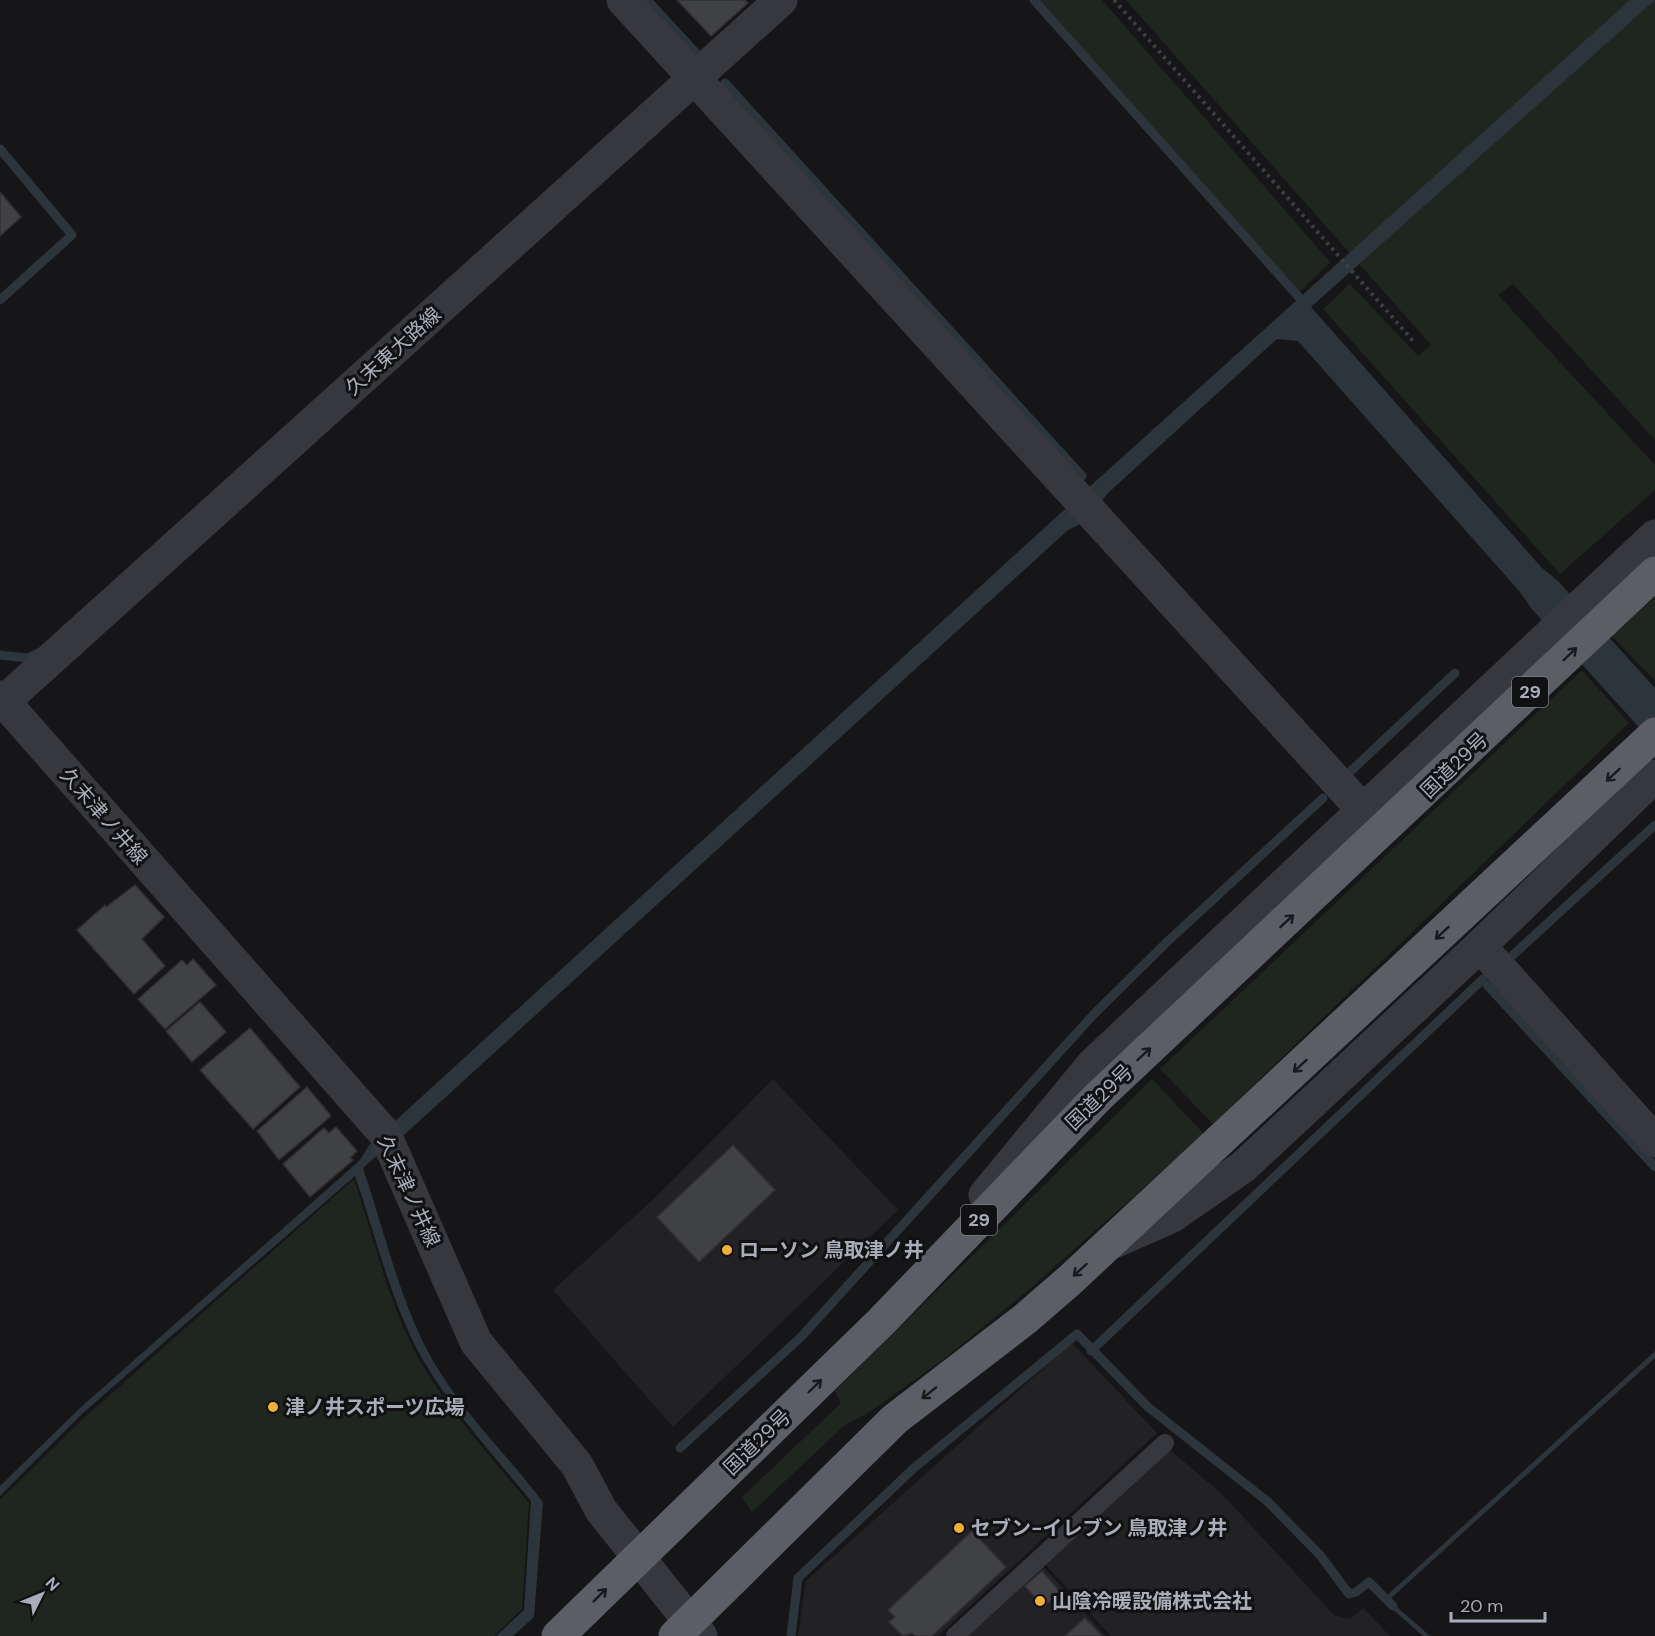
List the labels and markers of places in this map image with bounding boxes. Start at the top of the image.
place label: ローソン 鳥取津ノ井 [739,1237,924,1263]
marker: ローソン 鳥取津ノ井 [720,1243,734,1257]
place label: 津ノ井スポーツ広場 [285,1394,465,1420]
marker: 津ノ井スポーツ広場 [266,1400,280,1414]
place label: セブン-イレブン 鳥取津ノ井 [971,1515,1227,1541]
marker: セブン-イレブン 鳥取津ノ井 [952,1521,966,1535]
place label: 山陰冷暖設備株式会社 [1052,1588,1252,1614]
marker: 山陰冷暖設備株式会社 [1033,1594,1047,1608]

